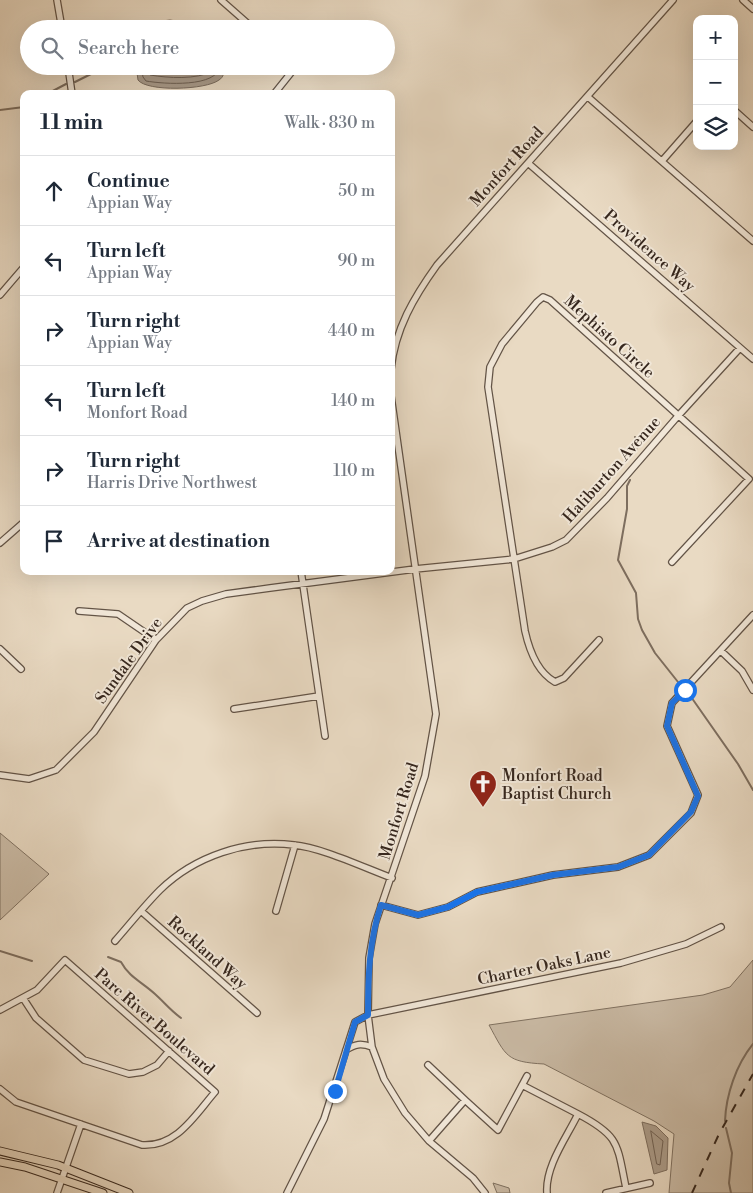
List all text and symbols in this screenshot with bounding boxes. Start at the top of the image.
map controls [693,15,738,150]
button: + [693,15,738,60]
search box [20,20,395,75]
icon: search [38,34,66,62]
text: Search here [78,36,179,60]
button: − [693,60,738,105]
button: layers [693,105,738,150]
text: 11 min [40,110,103,136]
text: Walk · 830 m [285,113,375,133]
street label: Monfort Road [466,123,548,211]
text: Continue [87,169,170,193]
icon: ahead [40,177,68,205]
text: 50 m [338,181,375,201]
text: Appian Way [87,193,172,213]
street label: Providence Way [599,205,699,296]
text: Turn left [87,239,166,263]
icon: left [40,247,68,275]
text: 90 m [337,251,375,271]
text: Appian Way [87,263,172,283]
street label: Mephisto Circle [560,291,659,383]
text: Turn right [87,309,180,333]
icon: right [40,317,68,345]
text: 440 m [328,321,375,341]
text: Appian Way [87,333,172,353]
text: Turn left [87,379,166,403]
icon: left [40,387,68,415]
text: 140 m [331,391,375,411]
text: Monfort Road [87,403,188,423]
street label: Haliburton Avenue [559,412,665,527]
text: Turn right [87,449,180,473]
icon: right [40,457,68,485]
text: 110 m [333,461,375,481]
text: Harris Drive Northwest [87,473,257,493]
icon: arrive [40,527,68,555]
text: Arrive at destination [87,529,270,553]
street label: Sundale Drive [91,614,167,708]
route start [674,679,697,702]
street label: Monfort Road [375,760,423,862]
place label: Monfort Road Baptist Church [501,766,612,804]
church icon: Monfort Road Baptist Church [468,769,498,808]
street label: Rockland Way [163,912,251,994]
street label: Charter Oaks Lane [476,942,613,990]
street label: Parc River Boulevard [90,964,218,1079]
route end [324,1080,347,1103]

